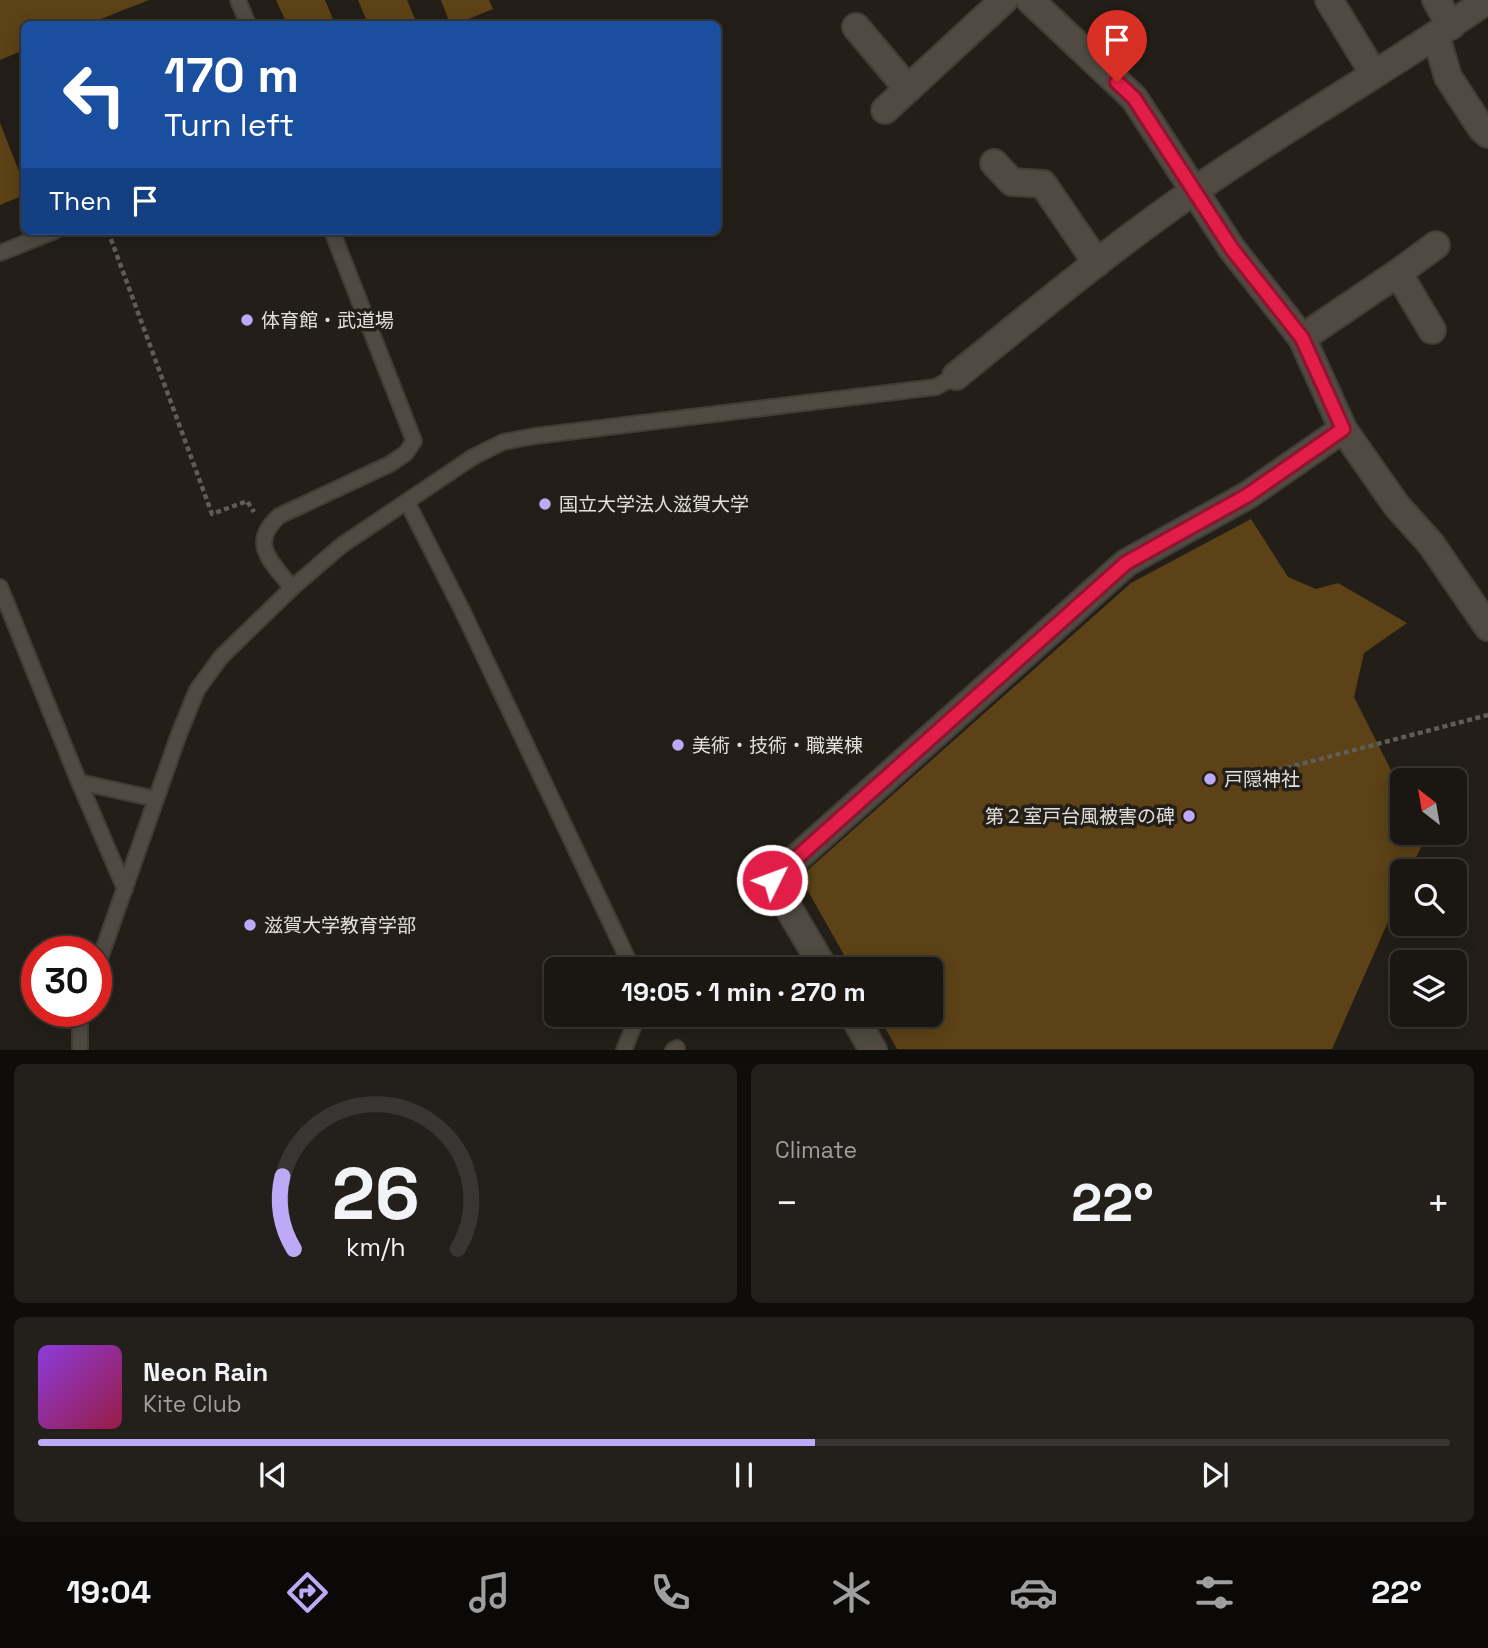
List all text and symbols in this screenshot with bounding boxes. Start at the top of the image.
pin [1087,10,1147,82]
icon: arrive [1098,21,1136,59]
text: 170 m [164,44,299,106]
icon: left [49,49,140,140]
text: Turn left [164,105,294,145]
icon: arrive [126,182,164,220]
text: Then [49,184,112,218]
place label: 体育館・武道場 [261,308,394,333]
marker: 体育館・武道場 [239,312,255,328]
place label: 国立大学法人滋賀大学 [559,492,749,517]
marker: 国立大学法人滋賀大学 [537,496,553,512]
place label: 美術・技術・職業棟 [692,733,863,758]
marker: 美術・技術・職業棟 [670,737,686,753]
place label: 戸隠神社 [1224,767,1300,792]
north arrow [1390,768,1466,845]
map controls [1390,768,1467,1027]
marker: 戸隠神社 [1202,771,1218,787]
place label: 第２室戸台風被害の碑 [985,804,1175,829]
marker: 第２室戸台風被害の碑 [1181,808,1197,824]
position arrow [735,843,809,917]
button: search [1390,859,1467,936]
place label: 滋賀大学教育学部 [264,913,416,938]
marker: 滋賀大学教育学部 [242,917,258,933]
speed limit sign: 30 [21,936,112,1027]
button: layers [1390,950,1467,1027]
text: 19:05 · 1 min · 270 m [621,975,866,1009]
text: Climate [775,1135,857,1165]
text: 26 [331,1148,420,1241]
text: 22° [1071,1170,1154,1236]
text: − [775,1179,799,1227]
text: + [1426,1179,1450,1227]
text: km/h [346,1231,405,1263]
text: Neon Rain [143,1355,268,1389]
text: Kite Club [143,1389,242,1419]
icon: previous [254,1456,292,1494]
icon: pause [725,1456,763,1494]
icon: next [1196,1456,1234,1494]
icon: directions [283,1568,332,1617]
icon: music [465,1568,514,1617]
icon: phone [646,1568,695,1617]
icon: climate [827,1568,876,1617]
icon: car [1009,1568,1058,1617]
icon: filters [1190,1568,1239,1617]
text: 19:04 [66,1572,151,1612]
text: 22° [1371,1572,1422,1612]

